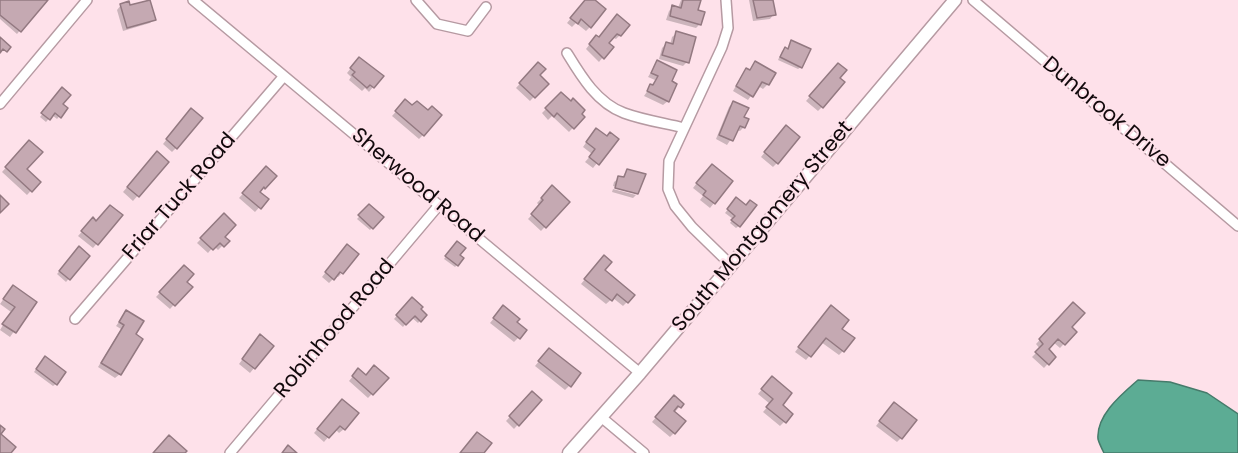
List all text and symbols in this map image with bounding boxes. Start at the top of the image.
street label: Dunbrook Drive [1037,52,1175,174]
street label: South Montgomery Street [667,116,859,338]
street label: Sherwood Road [346,123,488,249]
street label: Friar Tuck Road [118,128,242,266]
street label: Robinhood Road [270,254,400,404]

